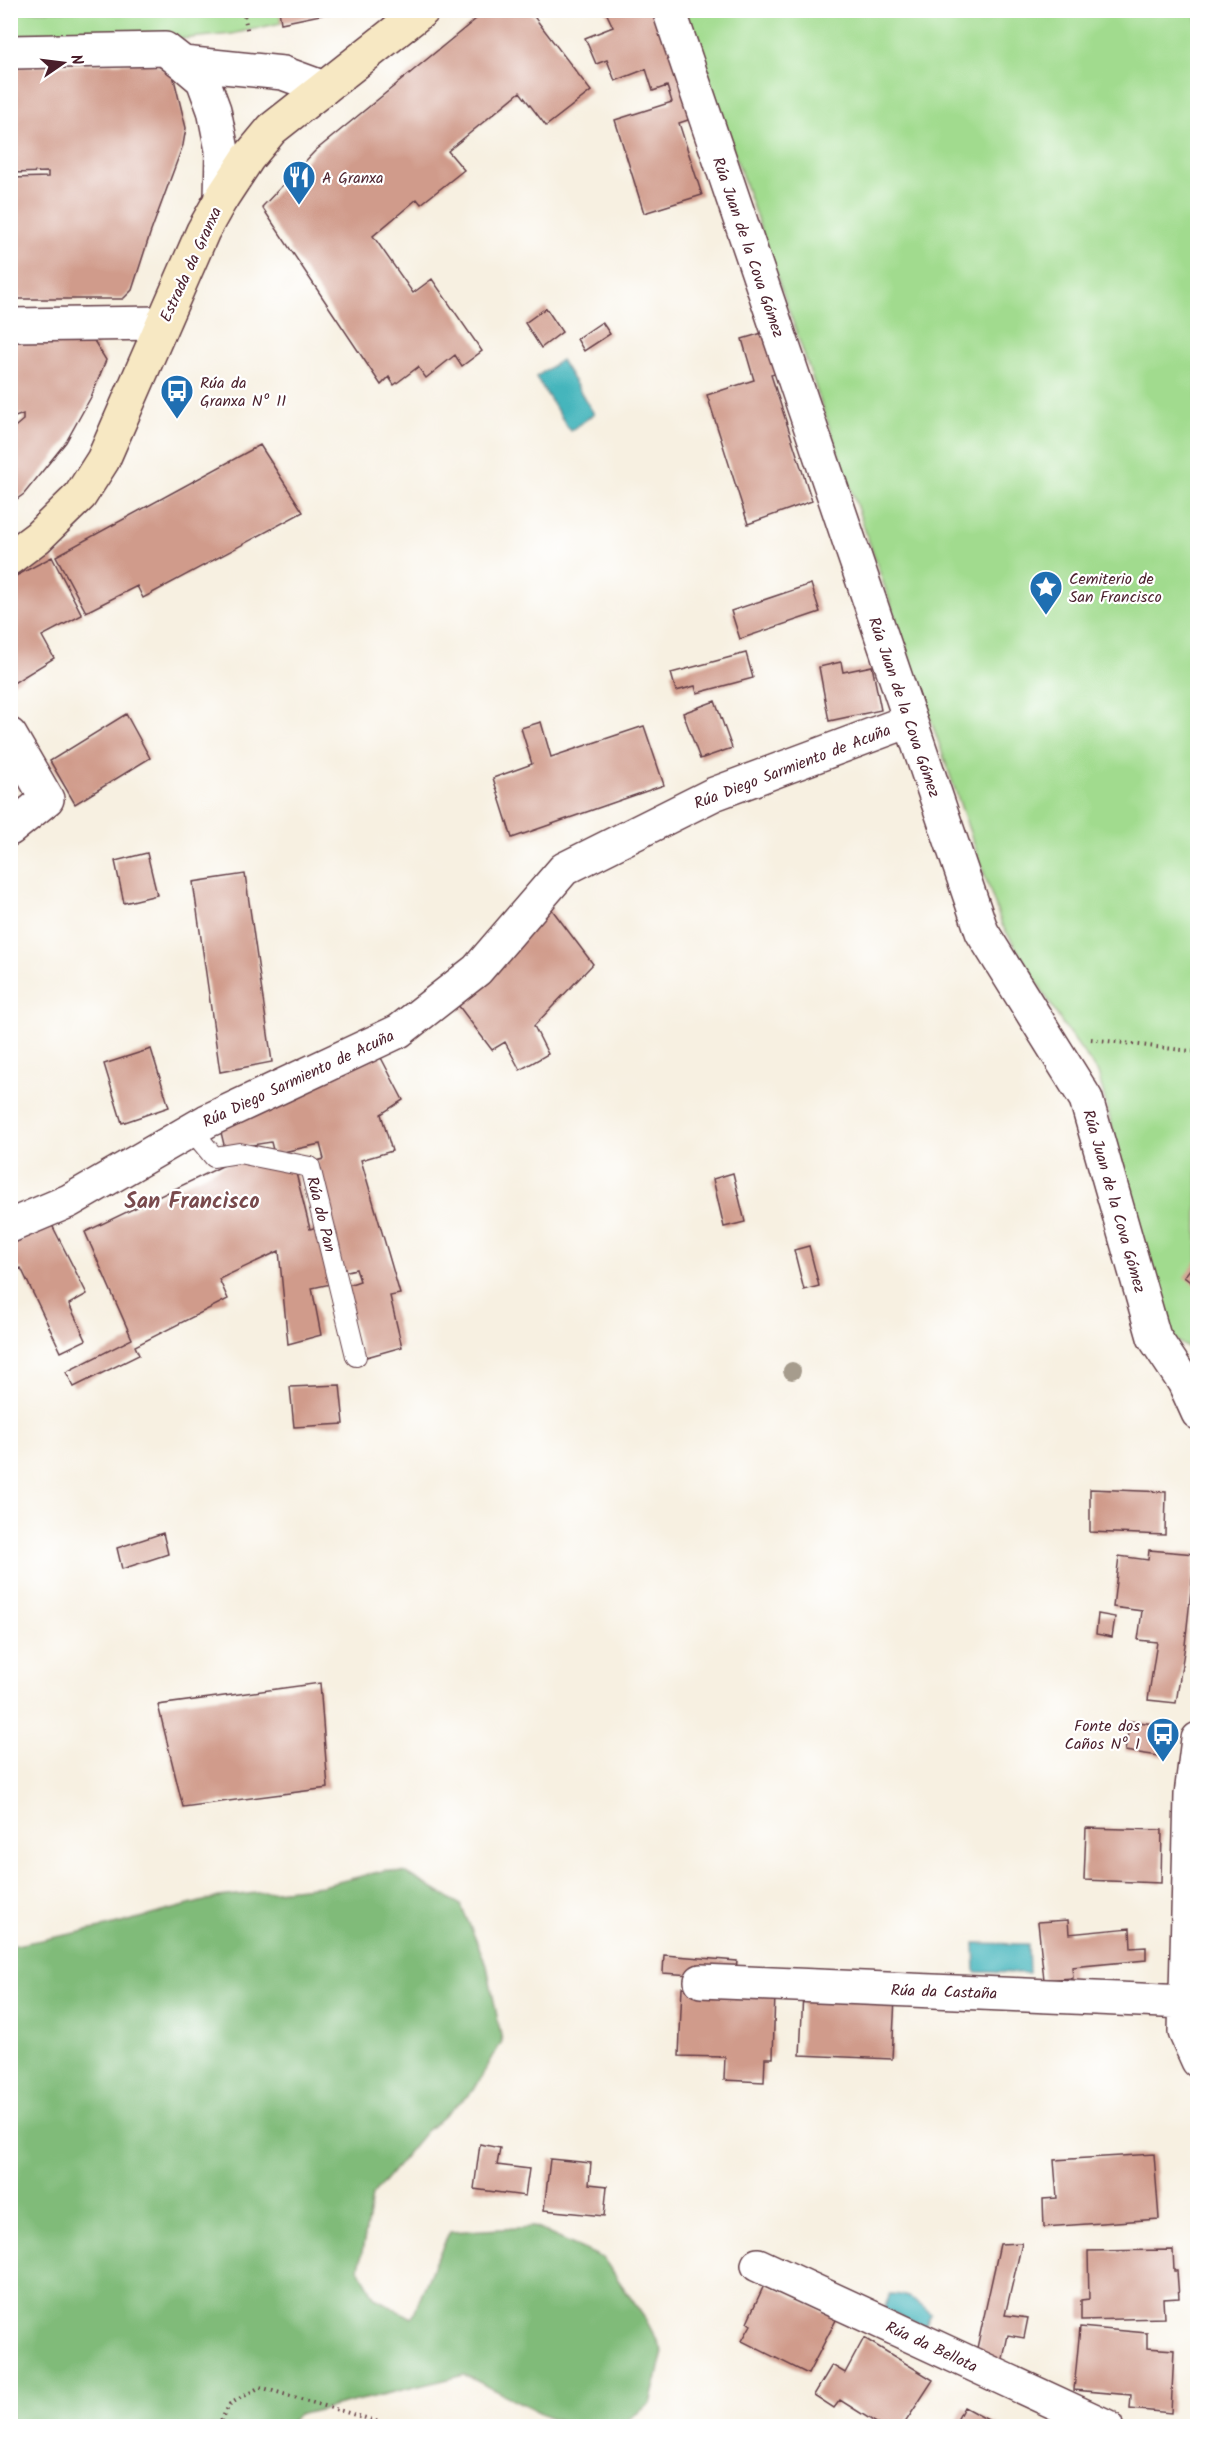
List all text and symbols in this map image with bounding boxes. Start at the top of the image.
north arrow [33,33,93,93]
text: N [63,52,89,68]
street label: Rúa Juan de la Cova Gómez [705,154,790,341]
restaurant icon: A Granxa [281,159,317,206]
place label: A Granxa [322,166,384,191]
street label: Estrada da Granxa [154,203,229,326]
place label: Rúa da Granxa Nº 11 [200,371,286,414]
bus stop icon: Rúa da Granxa Nº 11 [159,373,195,420]
place label: Cemiterio de San Francisco [1069,567,1162,610]
place icon: Cemiterio de San Francisco [1028,569,1064,616]
street label: Rúa Juan de la Cova Gómez [861,614,946,801]
street label: Rúa Diego Sarmiento de Acuña [690,718,895,817]
street label: Rúa Diego Sarmiento de Acuña [199,1024,399,1135]
street label: Rúa Juan de la Cova Gómez [1075,1107,1152,1296]
street label: Rúa do Pan [299,1174,342,1255]
district label: San Francisco [125,1185,259,1220]
place label: Fonte dos Caños Nº 1 [1064,1714,1140,1757]
bus stop icon: Fonte dos Caños Nº 1 [1145,1716,1181,1763]
street label: Rúa da Castaña [890,1978,998,2007]
street label: Rúa da Bellota [881,2315,982,2380]

